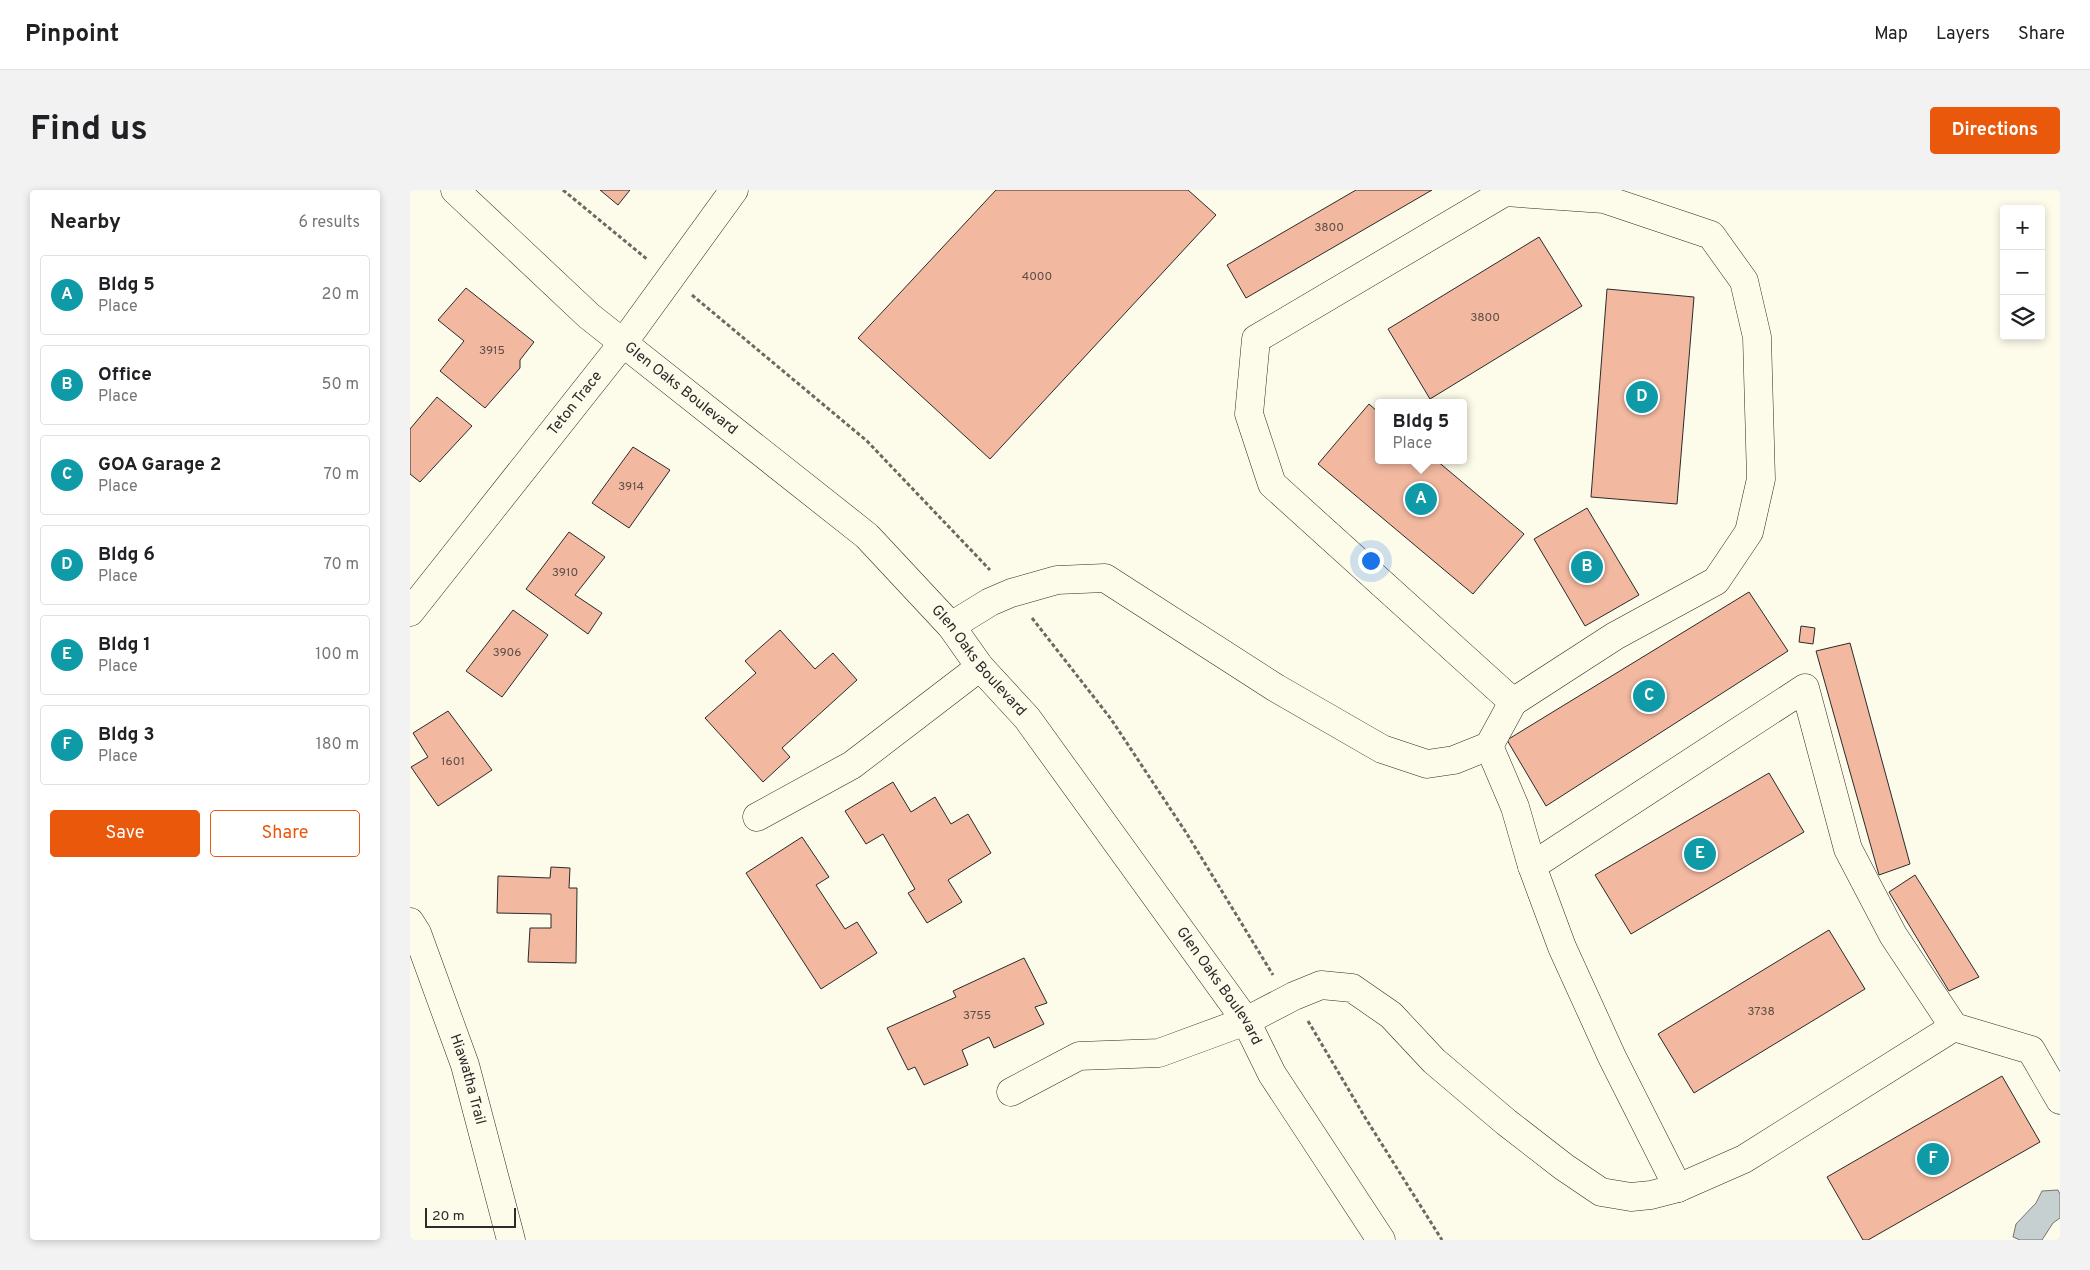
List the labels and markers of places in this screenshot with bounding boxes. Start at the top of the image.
pin: D [1626,378,1658,416]
pin: A [1405,480,1437,518]
pin: B [1571,548,1603,586]
pin: C [1633,677,1665,715]
pin: E [1684,835,1716,873]
pin: F [1917,1140,1949,1178]

